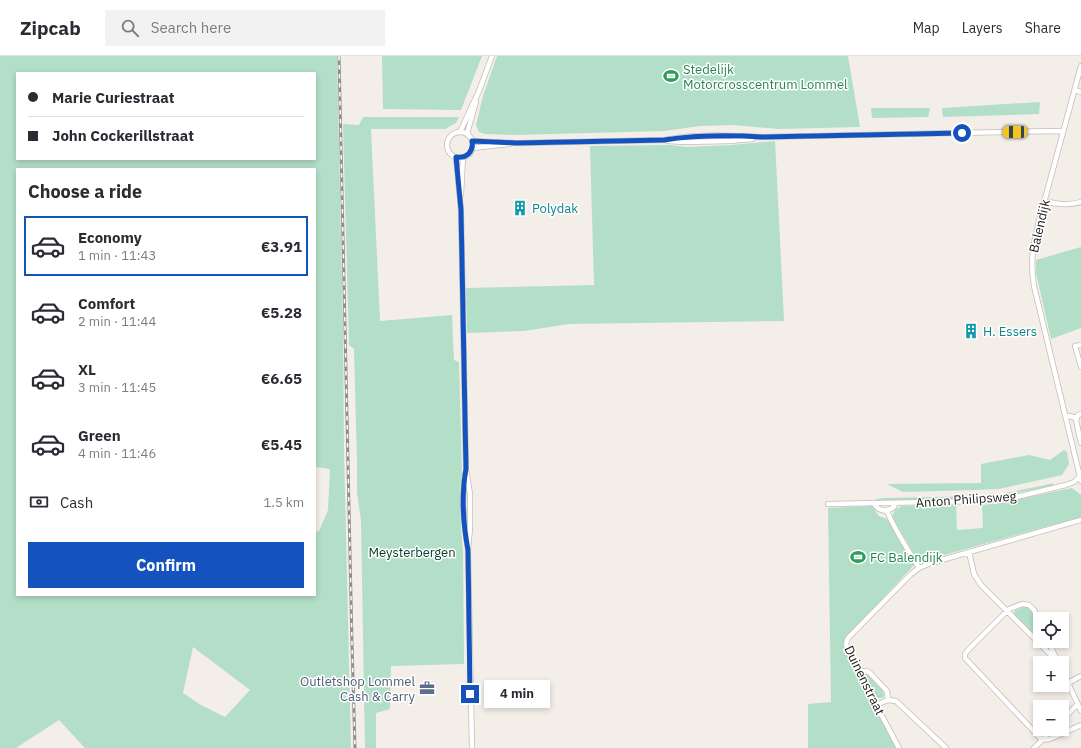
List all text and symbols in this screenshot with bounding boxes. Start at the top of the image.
search box [105,10,385,46]
text: Zipcab [20,16,81,40]
icon: search [119,17,141,39]
text: Search here [151,18,231,37]
text: Map [913,19,940,37]
text: Layers [962,19,1003,37]
text: Share [1025,19,1061,37]
place label: Stedelijk Motorcrosscentrum Lommel [683,61,848,93]
sports icon: Stedelijk Motorcrosscentrum Lommel [662,67,680,85]
text: Marie Curiestraat [52,88,174,107]
route start [953,124,971,142]
text: John Cockerillstraat [52,126,194,145]
car [1003,126,1027,138]
text: Choose a ride [28,180,142,203]
street label: Balendijk [1025,198,1054,255]
building icon: Polydak [511,199,529,217]
place label: Polydak [532,200,578,217]
icon: car [30,228,66,264]
text: Economy [78,228,142,247]
text: €3.91 [261,237,302,256]
text: 1 min · 11:43 [78,247,156,264]
icon: car [30,294,66,330]
text: Comfort [78,294,135,313]
text: €5.28 [261,303,302,322]
text: 2 min · 11:44 [78,313,156,330]
building icon: H. Essers [962,322,980,340]
place label: H. Essers [983,323,1037,340]
icon: car [30,360,66,396]
text: XL [78,360,96,379]
text: €6.65 [261,369,302,388]
text: 3 min · 11:45 [78,379,156,396]
icon: car [30,426,66,462]
text: Green [78,426,121,445]
text: €5.45 [261,435,302,454]
text: 4 min · 11:46 [78,445,156,462]
street label: Anton Philipsweg [915,487,1017,511]
icon: cash [28,491,50,513]
text: Cash [60,493,93,512]
text: 1.5 km [264,494,304,511]
button: Confirm [28,542,304,588]
park label: Meysterbergen [368,544,456,561]
sports icon: FC Balendijk [849,548,867,566]
place label: FC Balendijk [870,549,943,566]
map controls [1033,612,1069,736]
button: locate [1033,612,1069,648]
street label: Duinenstraat [840,643,889,718]
button: + [1033,656,1069,692]
place label: Outletshop Lommel Cash & Carry [300,673,416,705]
office icon: Outletshop Lommel Cash & Carry [418,679,436,697]
callout: 4 min [484,680,550,708]
route end [461,685,479,703]
text: 4 min [500,685,534,702]
button: − [1033,700,1069,736]

